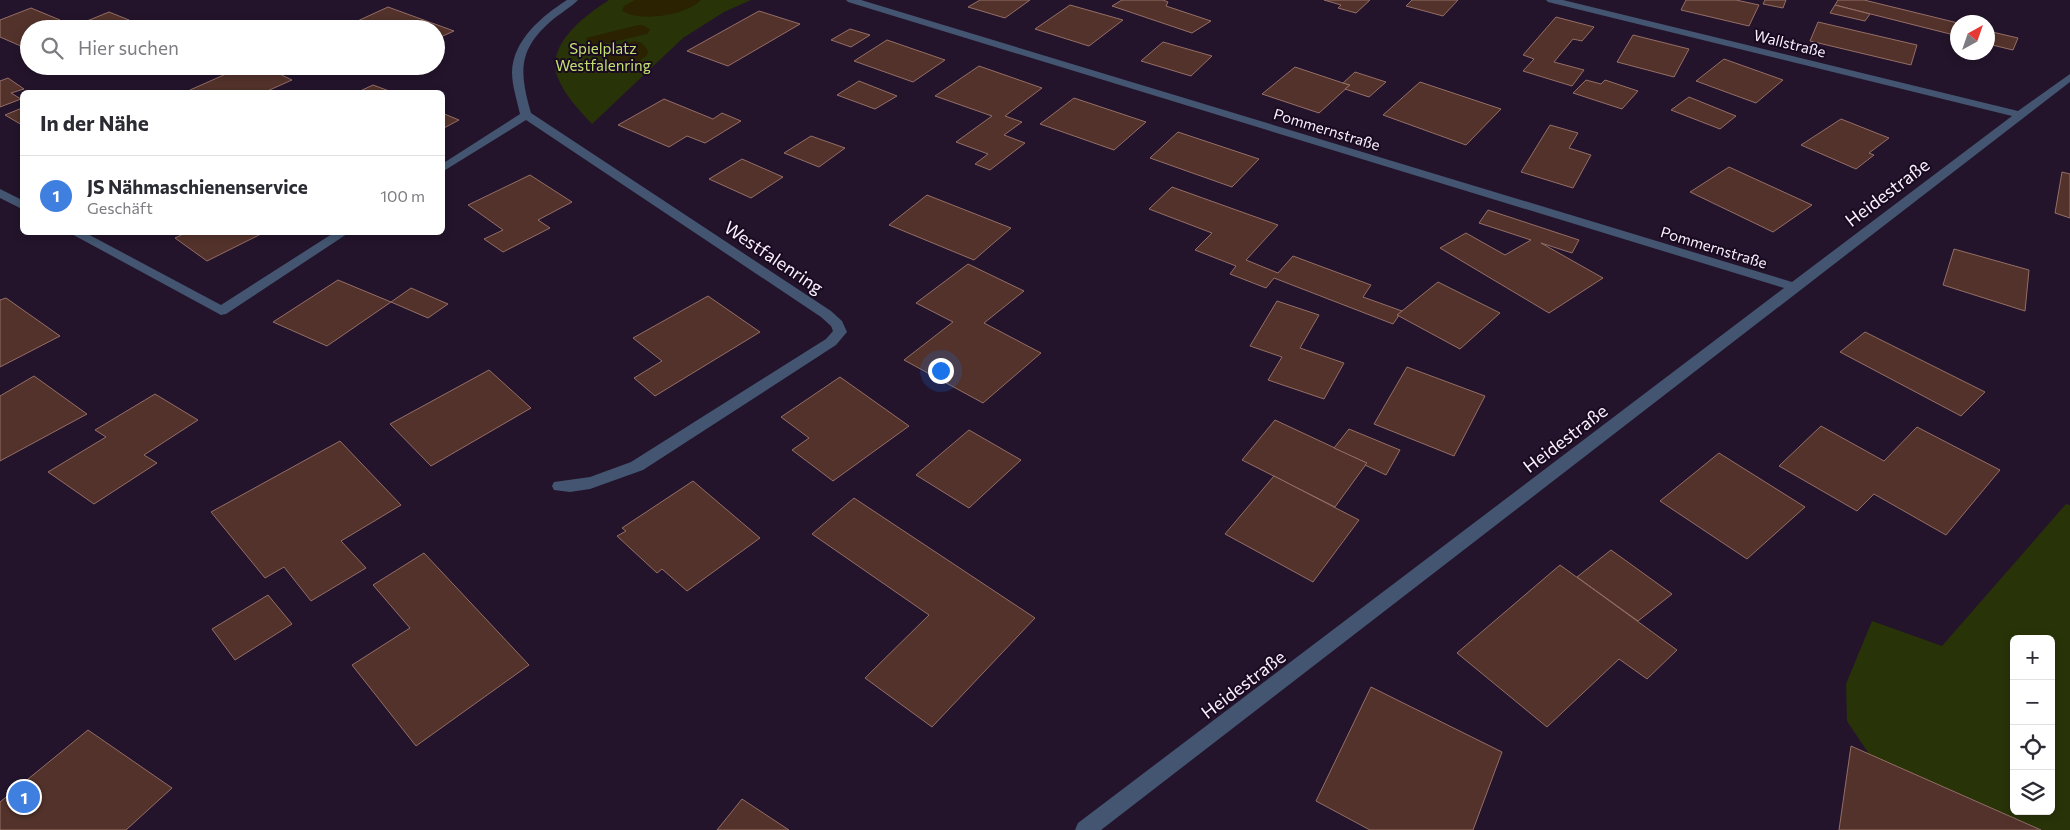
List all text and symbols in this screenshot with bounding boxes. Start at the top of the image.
north arrow [1950,15,1995,60]
search box [20,20,445,75]
street label: Wallstraße [1752,25,1828,61]
icon: search [38,34,66,62]
text: Hier suchen [78,36,179,59]
park label: Spielplatz Westfalenring [555,39,651,74]
street label: Pommernstraße [1272,104,1383,154]
text: In der Nähe [40,110,149,135]
street label: Heidestraße [1841,153,1933,231]
text: JS Nähmaschienenservice [87,175,308,198]
text: 1 [52,186,60,205]
text: 100 m [380,186,425,205]
text: Geschäft [87,198,153,217]
street label: Westfalenring [720,216,828,298]
street label: Pommernstraße [1659,222,1770,272]
your location [928,358,954,384]
street label: Heidestraße [1519,399,1611,477]
map controls [2010,635,2055,815]
button: + [2010,635,2055,680]
street label: Heidestraße [1197,645,1289,723]
button: − [2010,680,2055,725]
button: locate [2010,725,2055,770]
button: layers [2010,770,2055,815]
pin: 1 [8,778,40,816]

